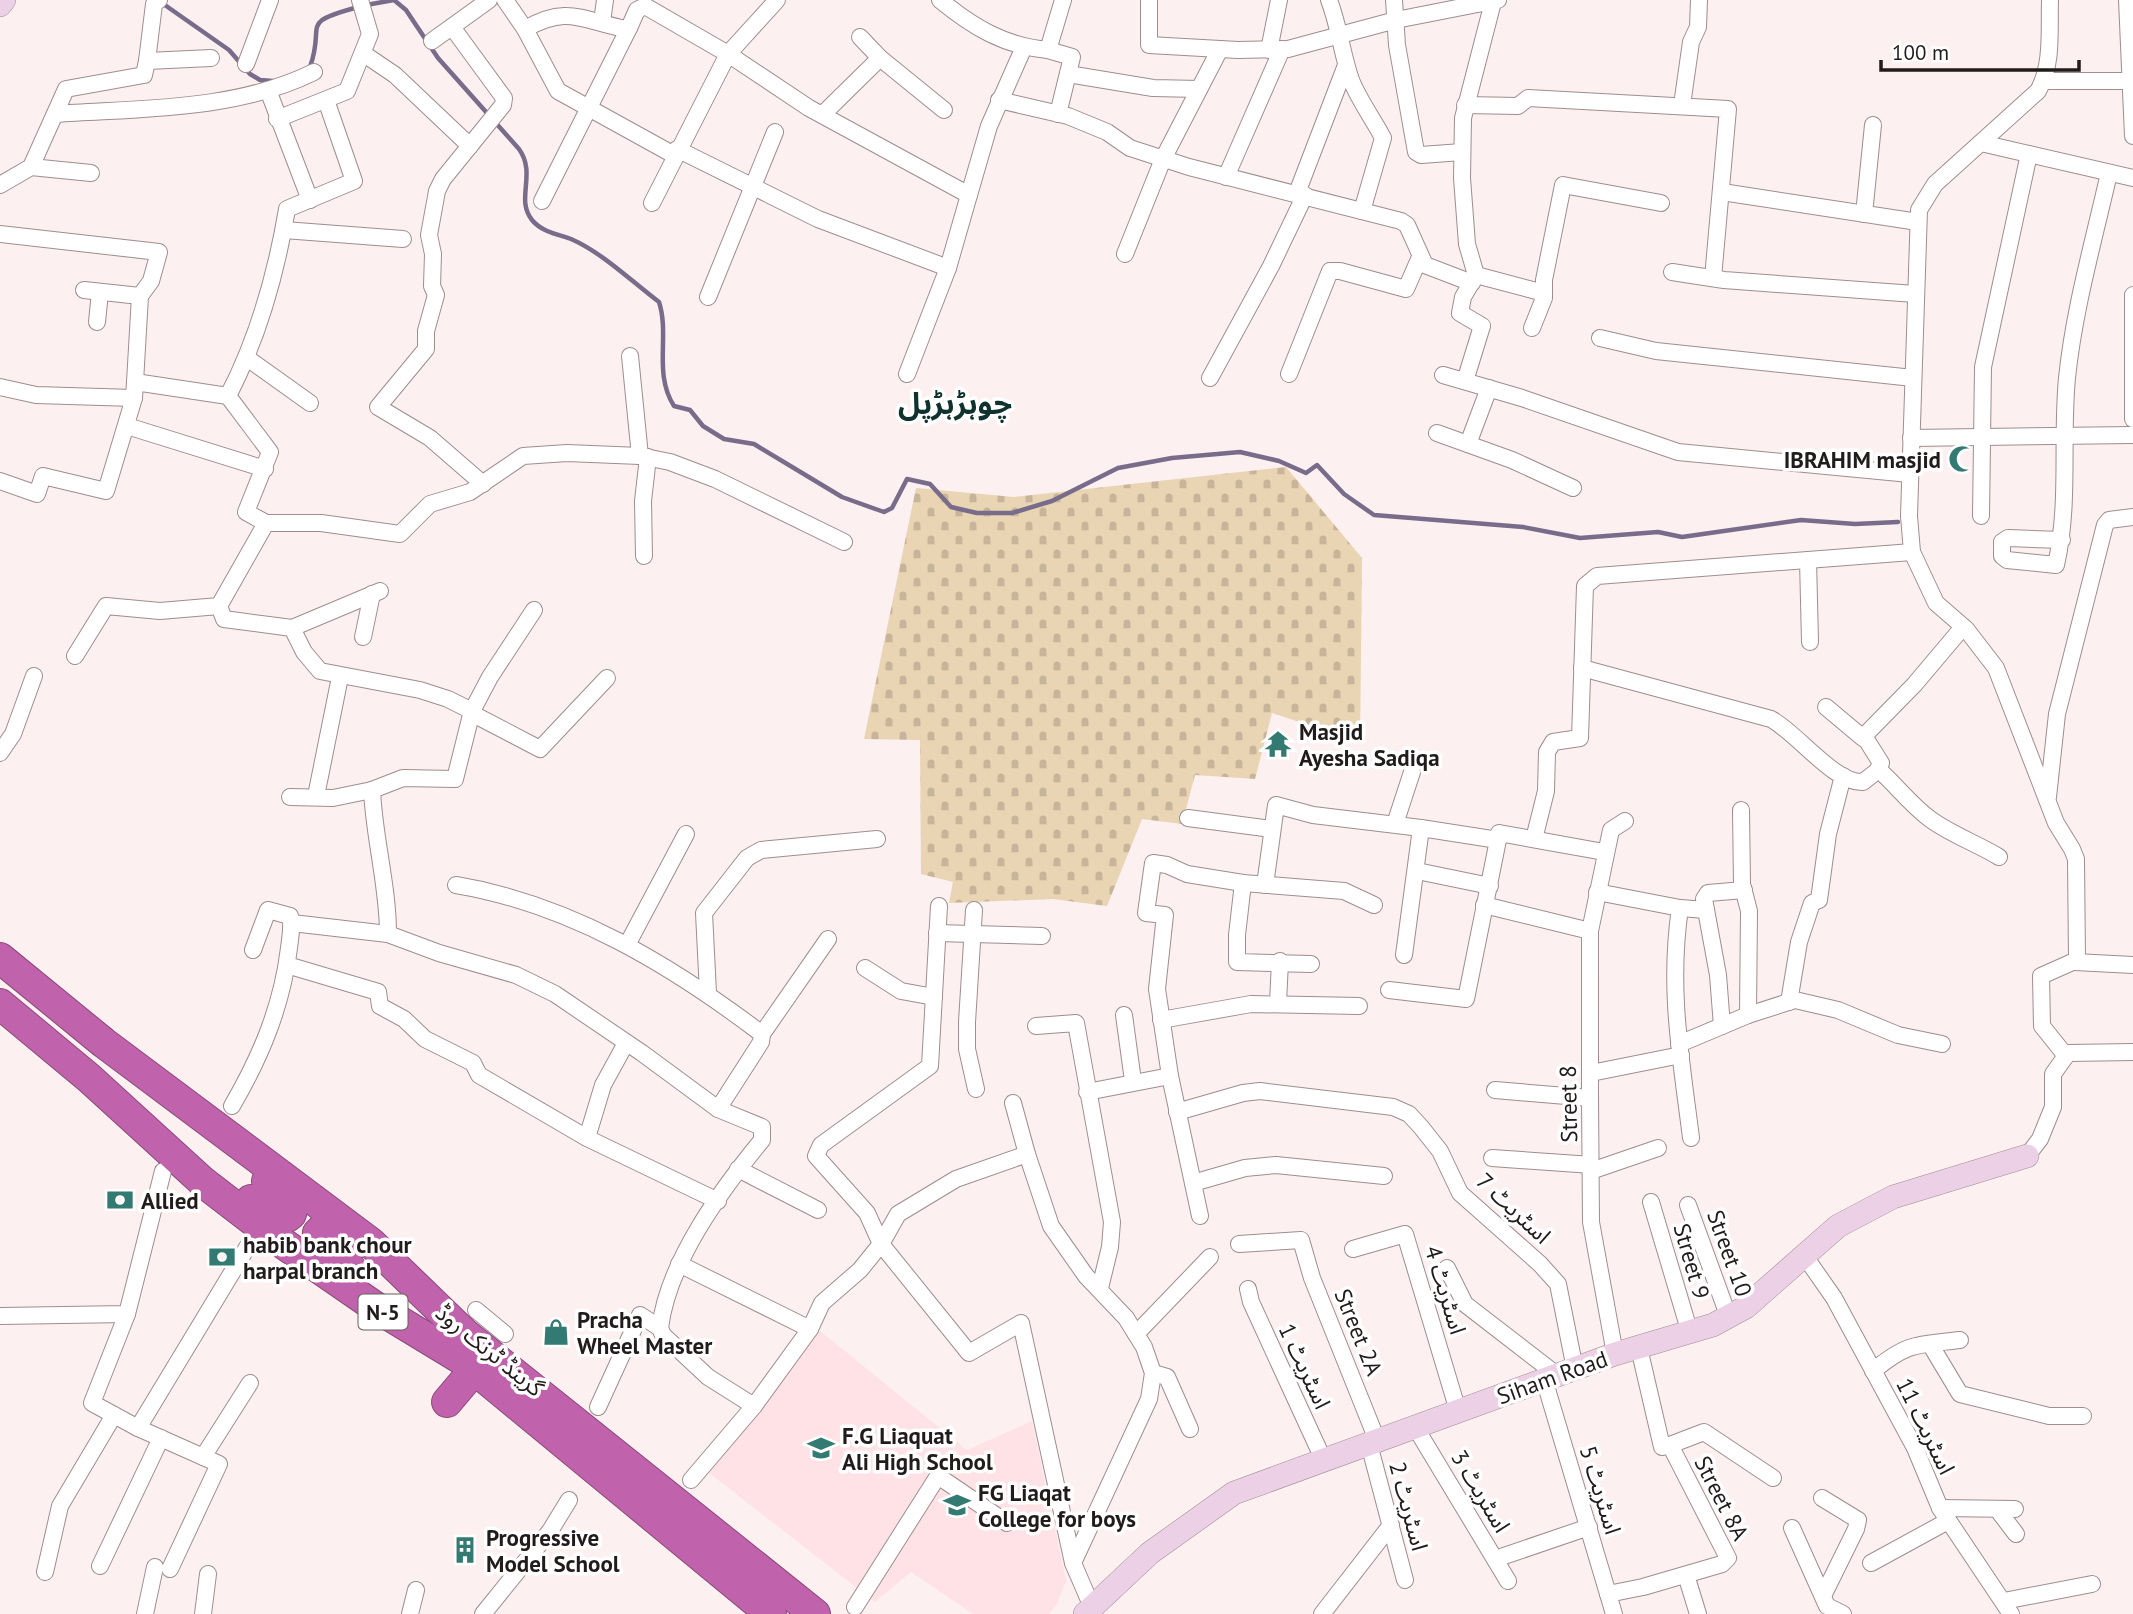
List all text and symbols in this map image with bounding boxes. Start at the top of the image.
scale bar [1881,28,2079,72]
text: 100 m [1892,39,1949,66]
district label: چوہڑہڑپل [898,383,1012,423]
mosque icon: IBRAHIM masjid [1947,444,1977,474]
place label: IBRAHIM masjid [1784,445,1941,474]
place label: Masjid Ayesha Sadiqa [1299,717,1440,772]
temple icon: Masjid Ayesha Sadiqa [1263,729,1293,759]
street label: Street 8 [1553,1065,1583,1143]
street label: اسٹریٹ 7 [1471,1166,1557,1250]
bank icon: Allied [105,1185,135,1215]
place label: Allied [141,1186,199,1215]
street label: Street 10 [1701,1206,1759,1300]
street label: Street 9 [1667,1220,1717,1302]
place label: habib bank chour harpal branch [243,1230,413,1285]
bank icon: habib bank chour harpal branch [207,1242,237,1272]
street label: اسٹریٹ 4 [1419,1242,1473,1338]
street label: Street 2A [1329,1284,1390,1380]
road number: N-5 [358,1294,408,1330]
street label: گرینڈ ٹرنک روڈ [430,1298,550,1403]
place label: Pracha Wheel Master [577,1305,713,1360]
shop icon: Pracha Wheel Master [541,1317,571,1347]
street label: اسٹریٹ 1 [1273,1319,1337,1413]
street label: Siham Road [1493,1344,1611,1410]
street label: اسٹریٹ 11 [1890,1373,1962,1479]
place label: F.G Liaquat Ali High School [842,1421,993,1476]
school or university icon: F.G Liaquat Ali High School [806,1433,836,1463]
street label: اسٹریٹ 5 [1574,1442,1628,1538]
street label: اسٹریٹ 3 [1445,1444,1517,1538]
street label: Street 8A [1688,1451,1756,1546]
street label: اسٹریٹ 2 [1383,1458,1435,1554]
place label: FG Liaqat College for boys [978,1478,1136,1533]
school or university icon: FG Liaqat College for boys [942,1490,972,1520]
place label: Progressive Model School [486,1523,620,1578]
building icon: Progressive Model School [450,1535,480,1565]

